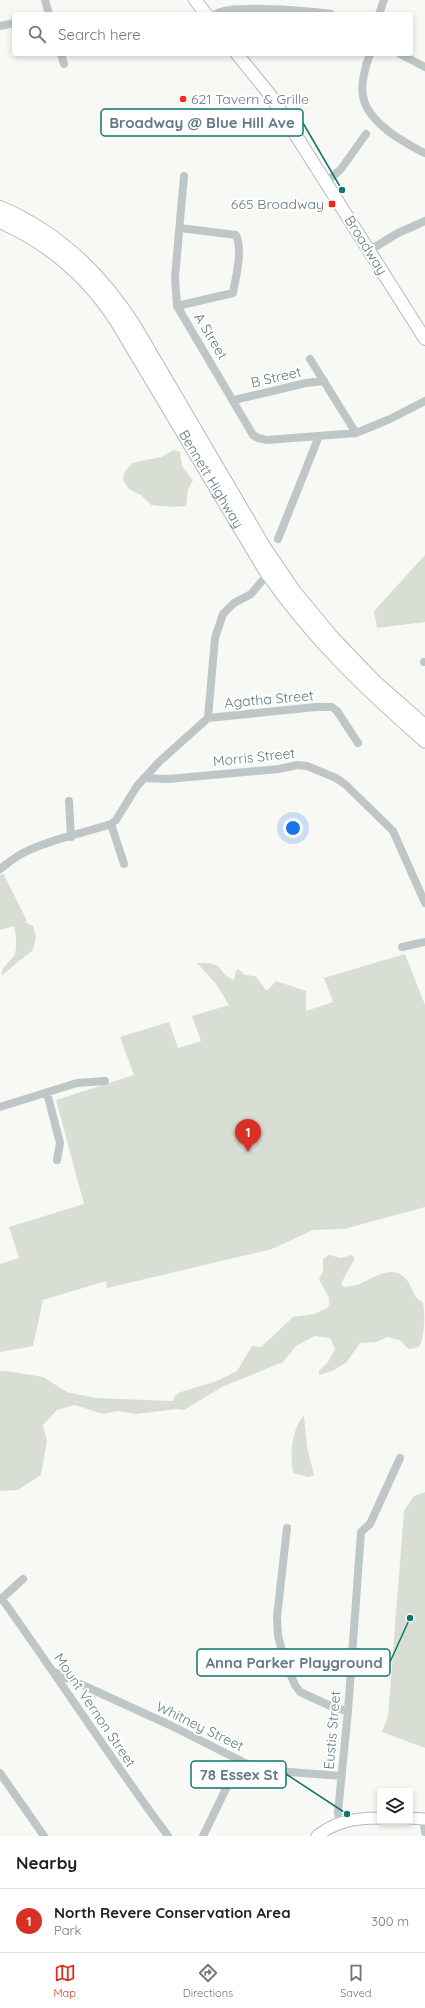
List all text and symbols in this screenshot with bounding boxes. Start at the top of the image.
search box [12,12,413,56]
icon: search [26,23,48,45]
text: Search here [58,25,141,44]
place label: 621 Tavern & Grille [191,90,309,108]
marker: 621 Tavern & Grille [178,94,188,104]
callout: Broadway @ Blue Hill Ave [101,109,303,136]
text: Broadway @ Blue Hill Ave [109,113,295,132]
place label: 665 Broadway [231,195,324,213]
marker: 665 Broadway [327,199,337,209]
street label: Broadway [341,212,391,278]
street label: A Street [190,309,232,363]
street label: B Street [249,362,303,392]
street label: Bennett Highway [175,426,247,531]
street label: Agatha Street [224,686,315,712]
street label: Morris Street [212,744,296,770]
your location [283,818,303,838]
pin: 1 [235,1119,261,1152]
callout: Anna Parker Playground [197,1649,390,1676]
street label: Mount Vernon Street [50,1650,140,1771]
text: Anna Parker Playground [205,1653,383,1672]
street label: Eustis Street [320,1690,344,1770]
street label: Whitney Street [153,1697,247,1755]
callout: 78 Essex St [191,1761,286,1788]
text: 78 Essex St [199,1765,279,1784]
map controls [377,1788,413,1824]
button: layers [377,1788,413,1824]
text: Nearby [16,1852,77,1873]
text: North Revere Conservation Area [54,1903,291,1922]
text: 1 [26,1913,32,1929]
text: 300 m [371,1913,409,1929]
text: Park [54,1922,82,1938]
tab: Map [53,1962,76,2000]
tab: Directions [183,1962,233,2000]
tab: Saved [340,1962,372,2000]

